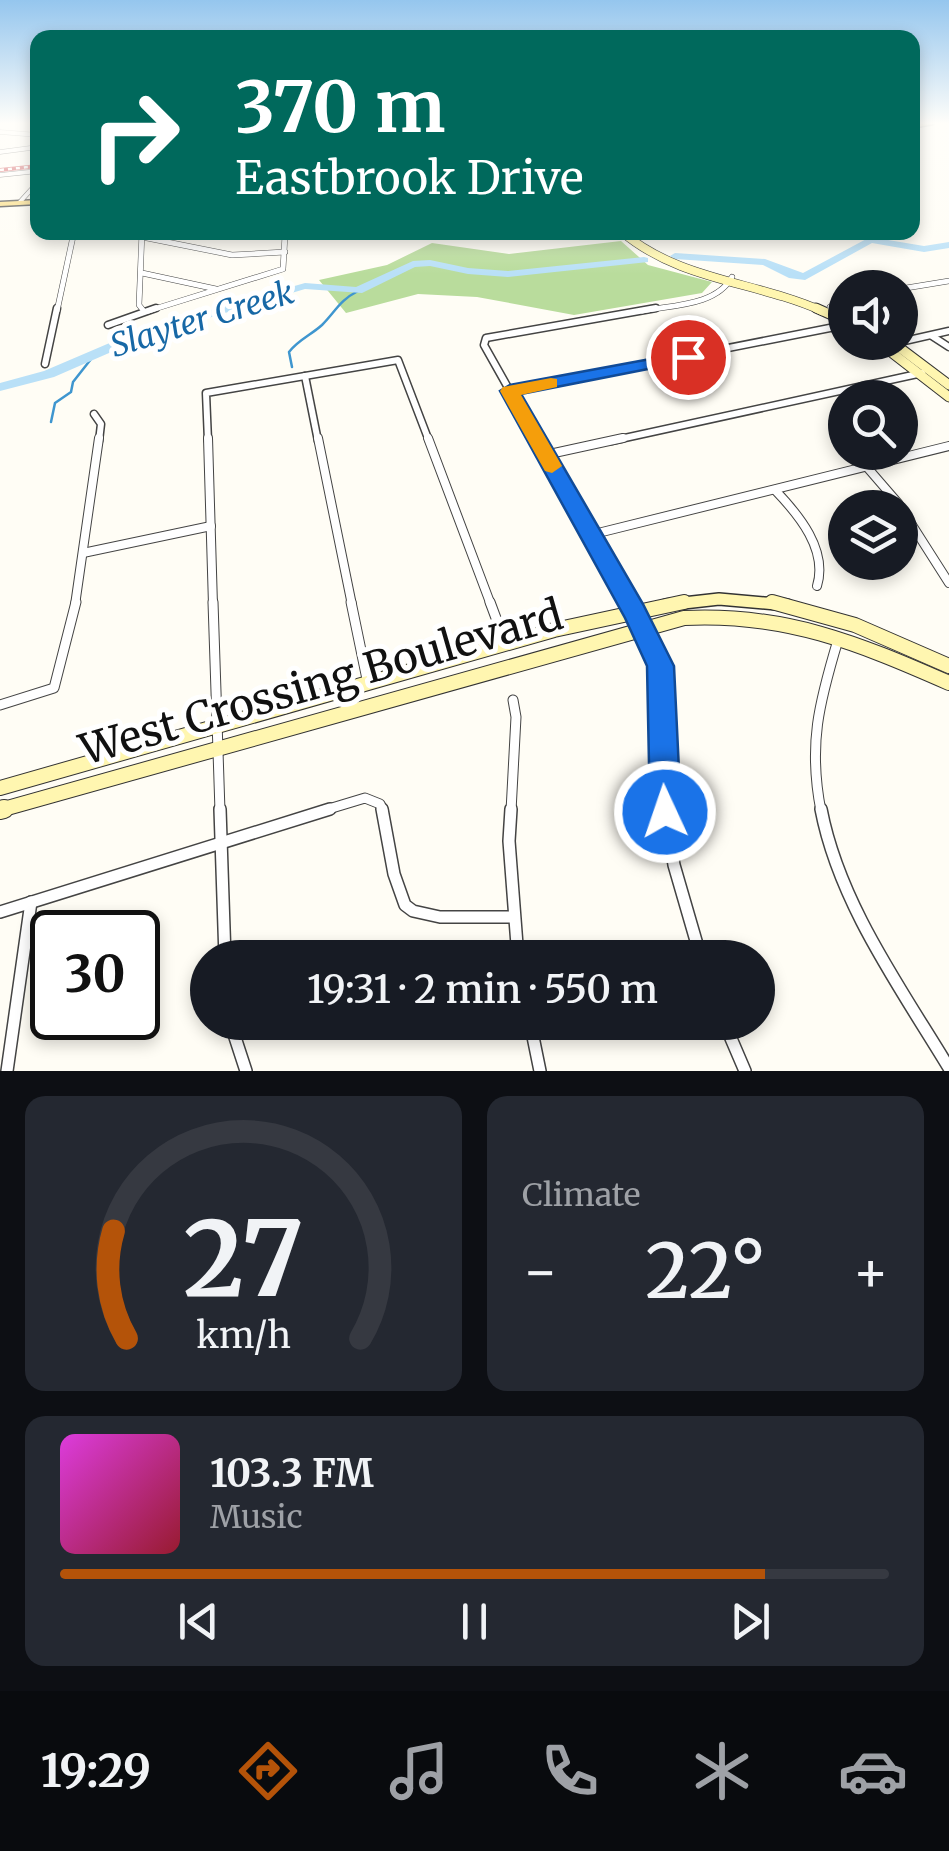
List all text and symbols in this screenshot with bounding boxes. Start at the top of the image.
text: 370 m [235,63,445,151]
icon: right [70,70,200,200]
text: Eastbrook Drive [235,150,583,206]
map controls [828,270,918,580]
button: sound [828,270,918,360]
water label: Slayter Creek [106,272,299,366]
pin [646,315,731,400]
icon: arrive [661,330,716,385]
button: search [828,380,918,470]
button: layers [828,490,918,580]
street label: West Crossing Boulevard [73,588,569,777]
position arrow [613,760,717,864]
speed limit sign: 30 [30,910,160,1040]
text: 19:31 · 2 min · 550 m [307,966,658,1013]
text: Climate [522,1175,640,1215]
text: 27 [183,1194,304,1324]
text: 22° [645,1224,766,1318]
text: − [522,1237,559,1306]
text: + [852,1237,889,1306]
text: km/h [196,1313,291,1358]
text: 103.3 FM [210,1450,374,1497]
text: Music [210,1497,303,1537]
icon: previous [171,1594,226,1649]
icon: pause [447,1594,502,1649]
icon: next [723,1594,778,1649]
icon: directions [233,1736,303,1806]
icon: music [384,1736,454,1806]
icon: phone [535,1736,605,1806]
icon: climate [687,1736,757,1806]
icon: car [838,1736,908,1806]
text: 19:29 [41,1743,151,1799]

